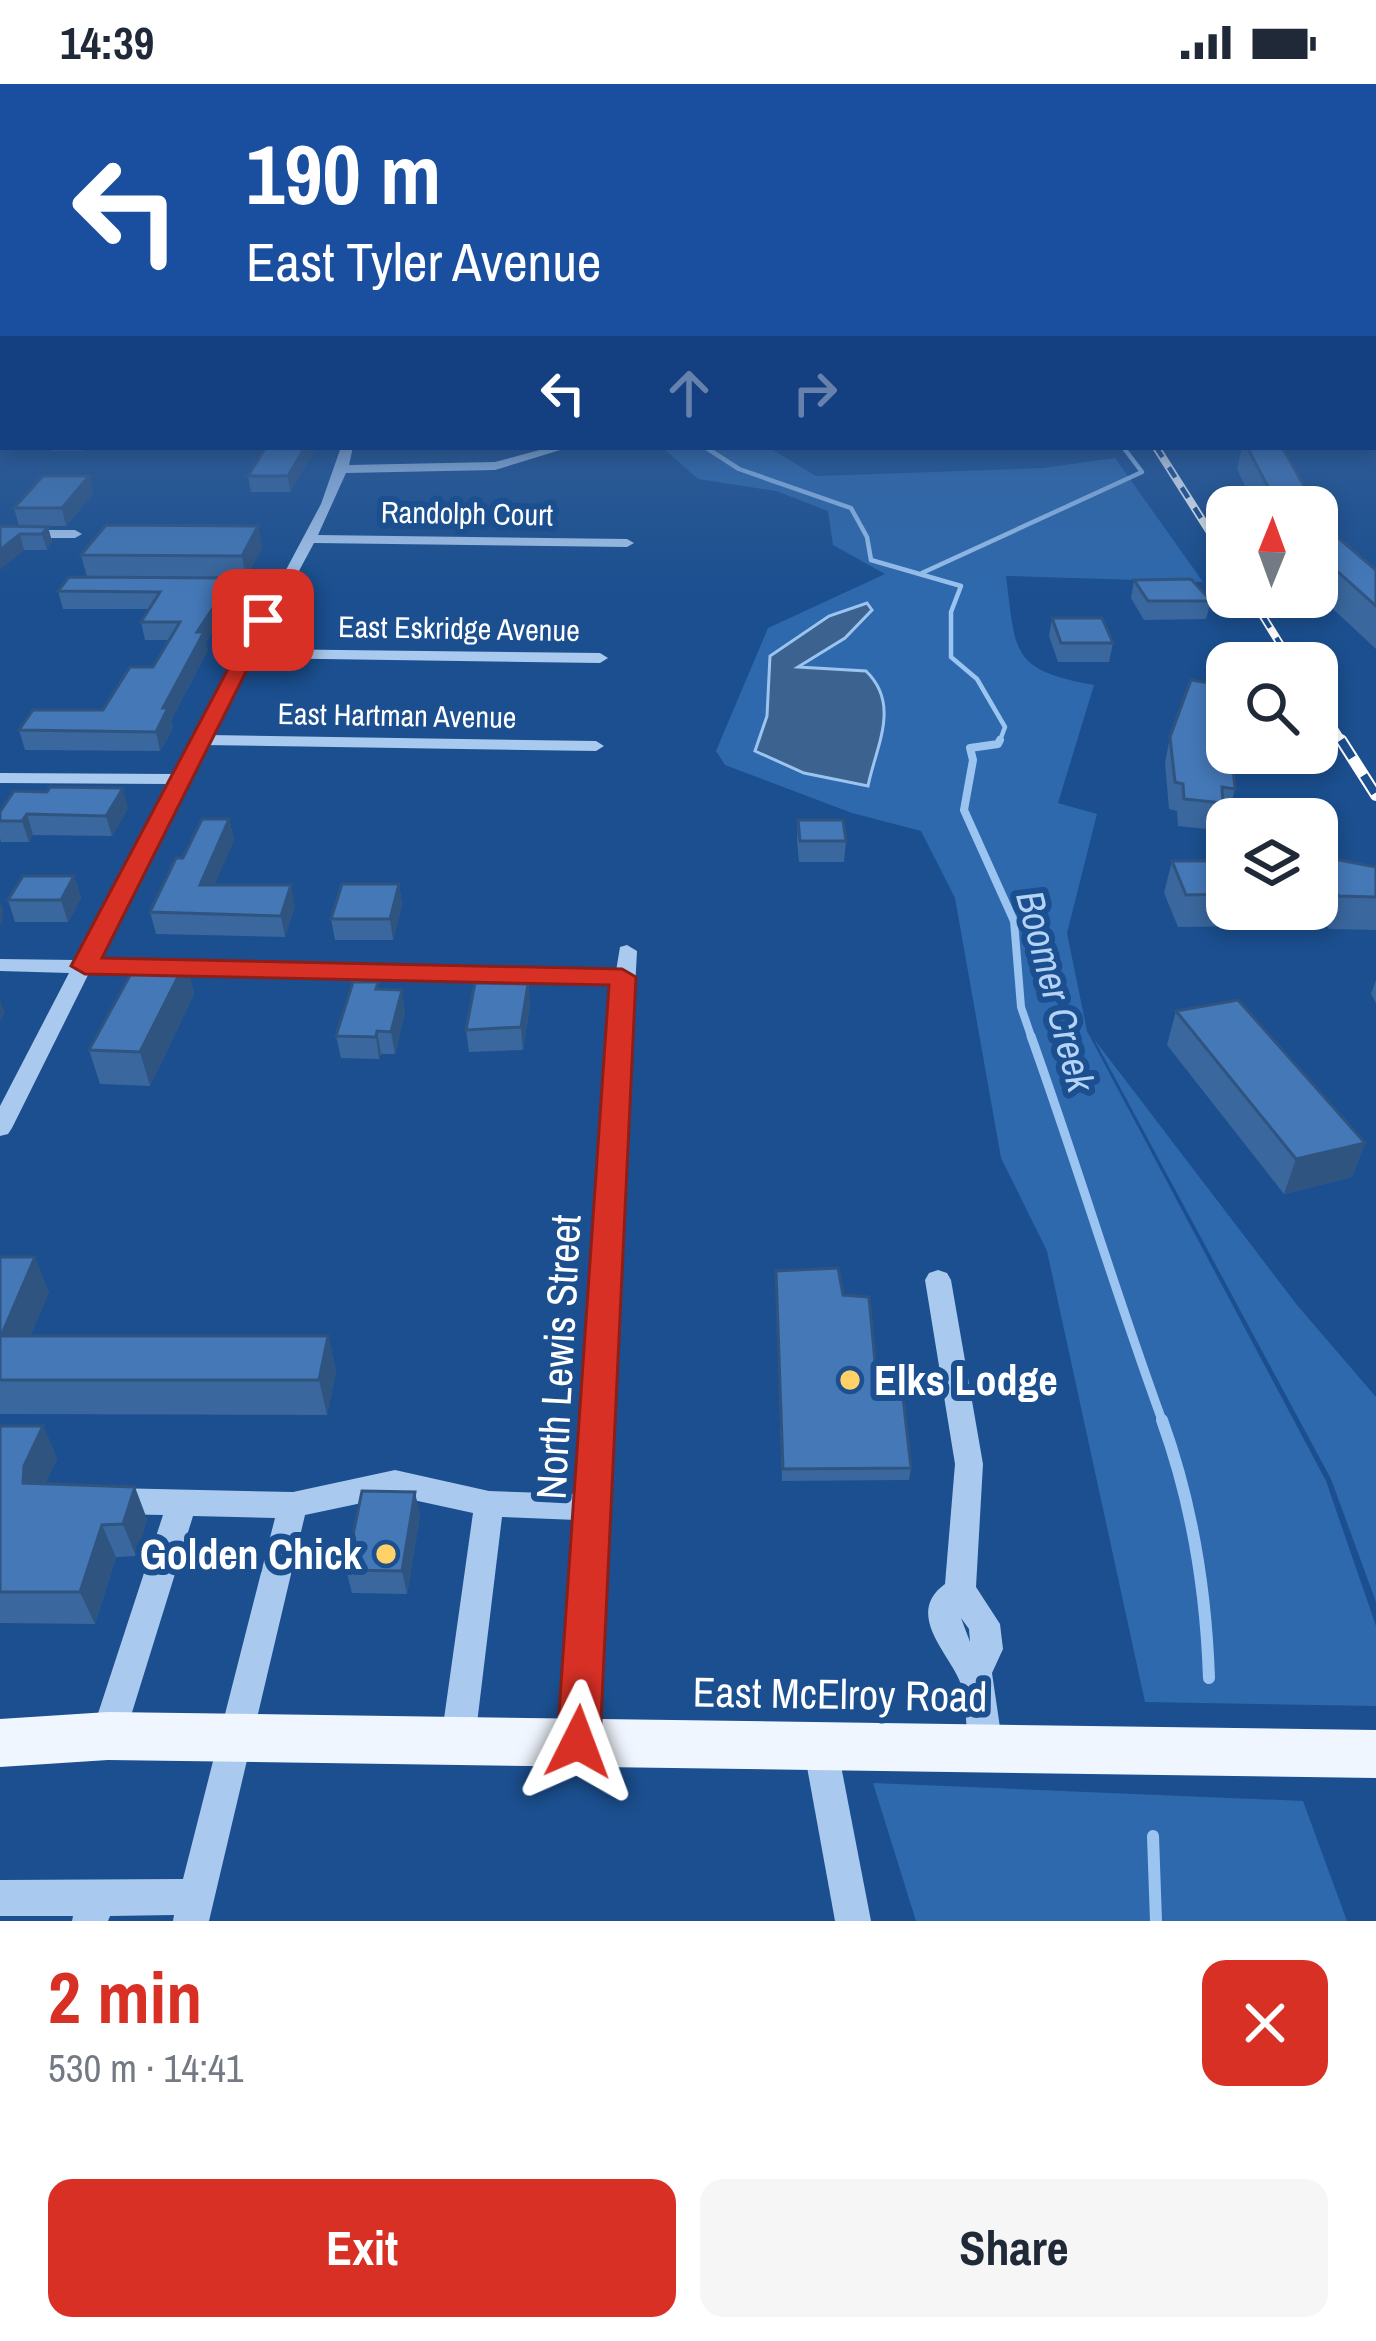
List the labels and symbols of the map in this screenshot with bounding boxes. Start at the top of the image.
north arrow [1206,486,1338,618]
street label: Randolph Court [381,491,554,535]
pin [212,569,314,671]
street label: East Eskridge Avenue [338,606,580,650]
street label: East Hartman Avenue [277,693,517,737]
water label: Boomer Creek [1004,885,1108,1098]
street label: North Lewis Street [523,1213,593,1501]
place label: Elks Lodge [874,1352,1058,1408]
marker: Elks Lodge [837,1367,863,1393]
place label: Golden Chick [140,1526,363,1582]
marker: Golden Chick [373,1541,399,1567]
street label: East McElroy Road [692,1663,988,1725]
position arrow [515,1679,641,1805]

